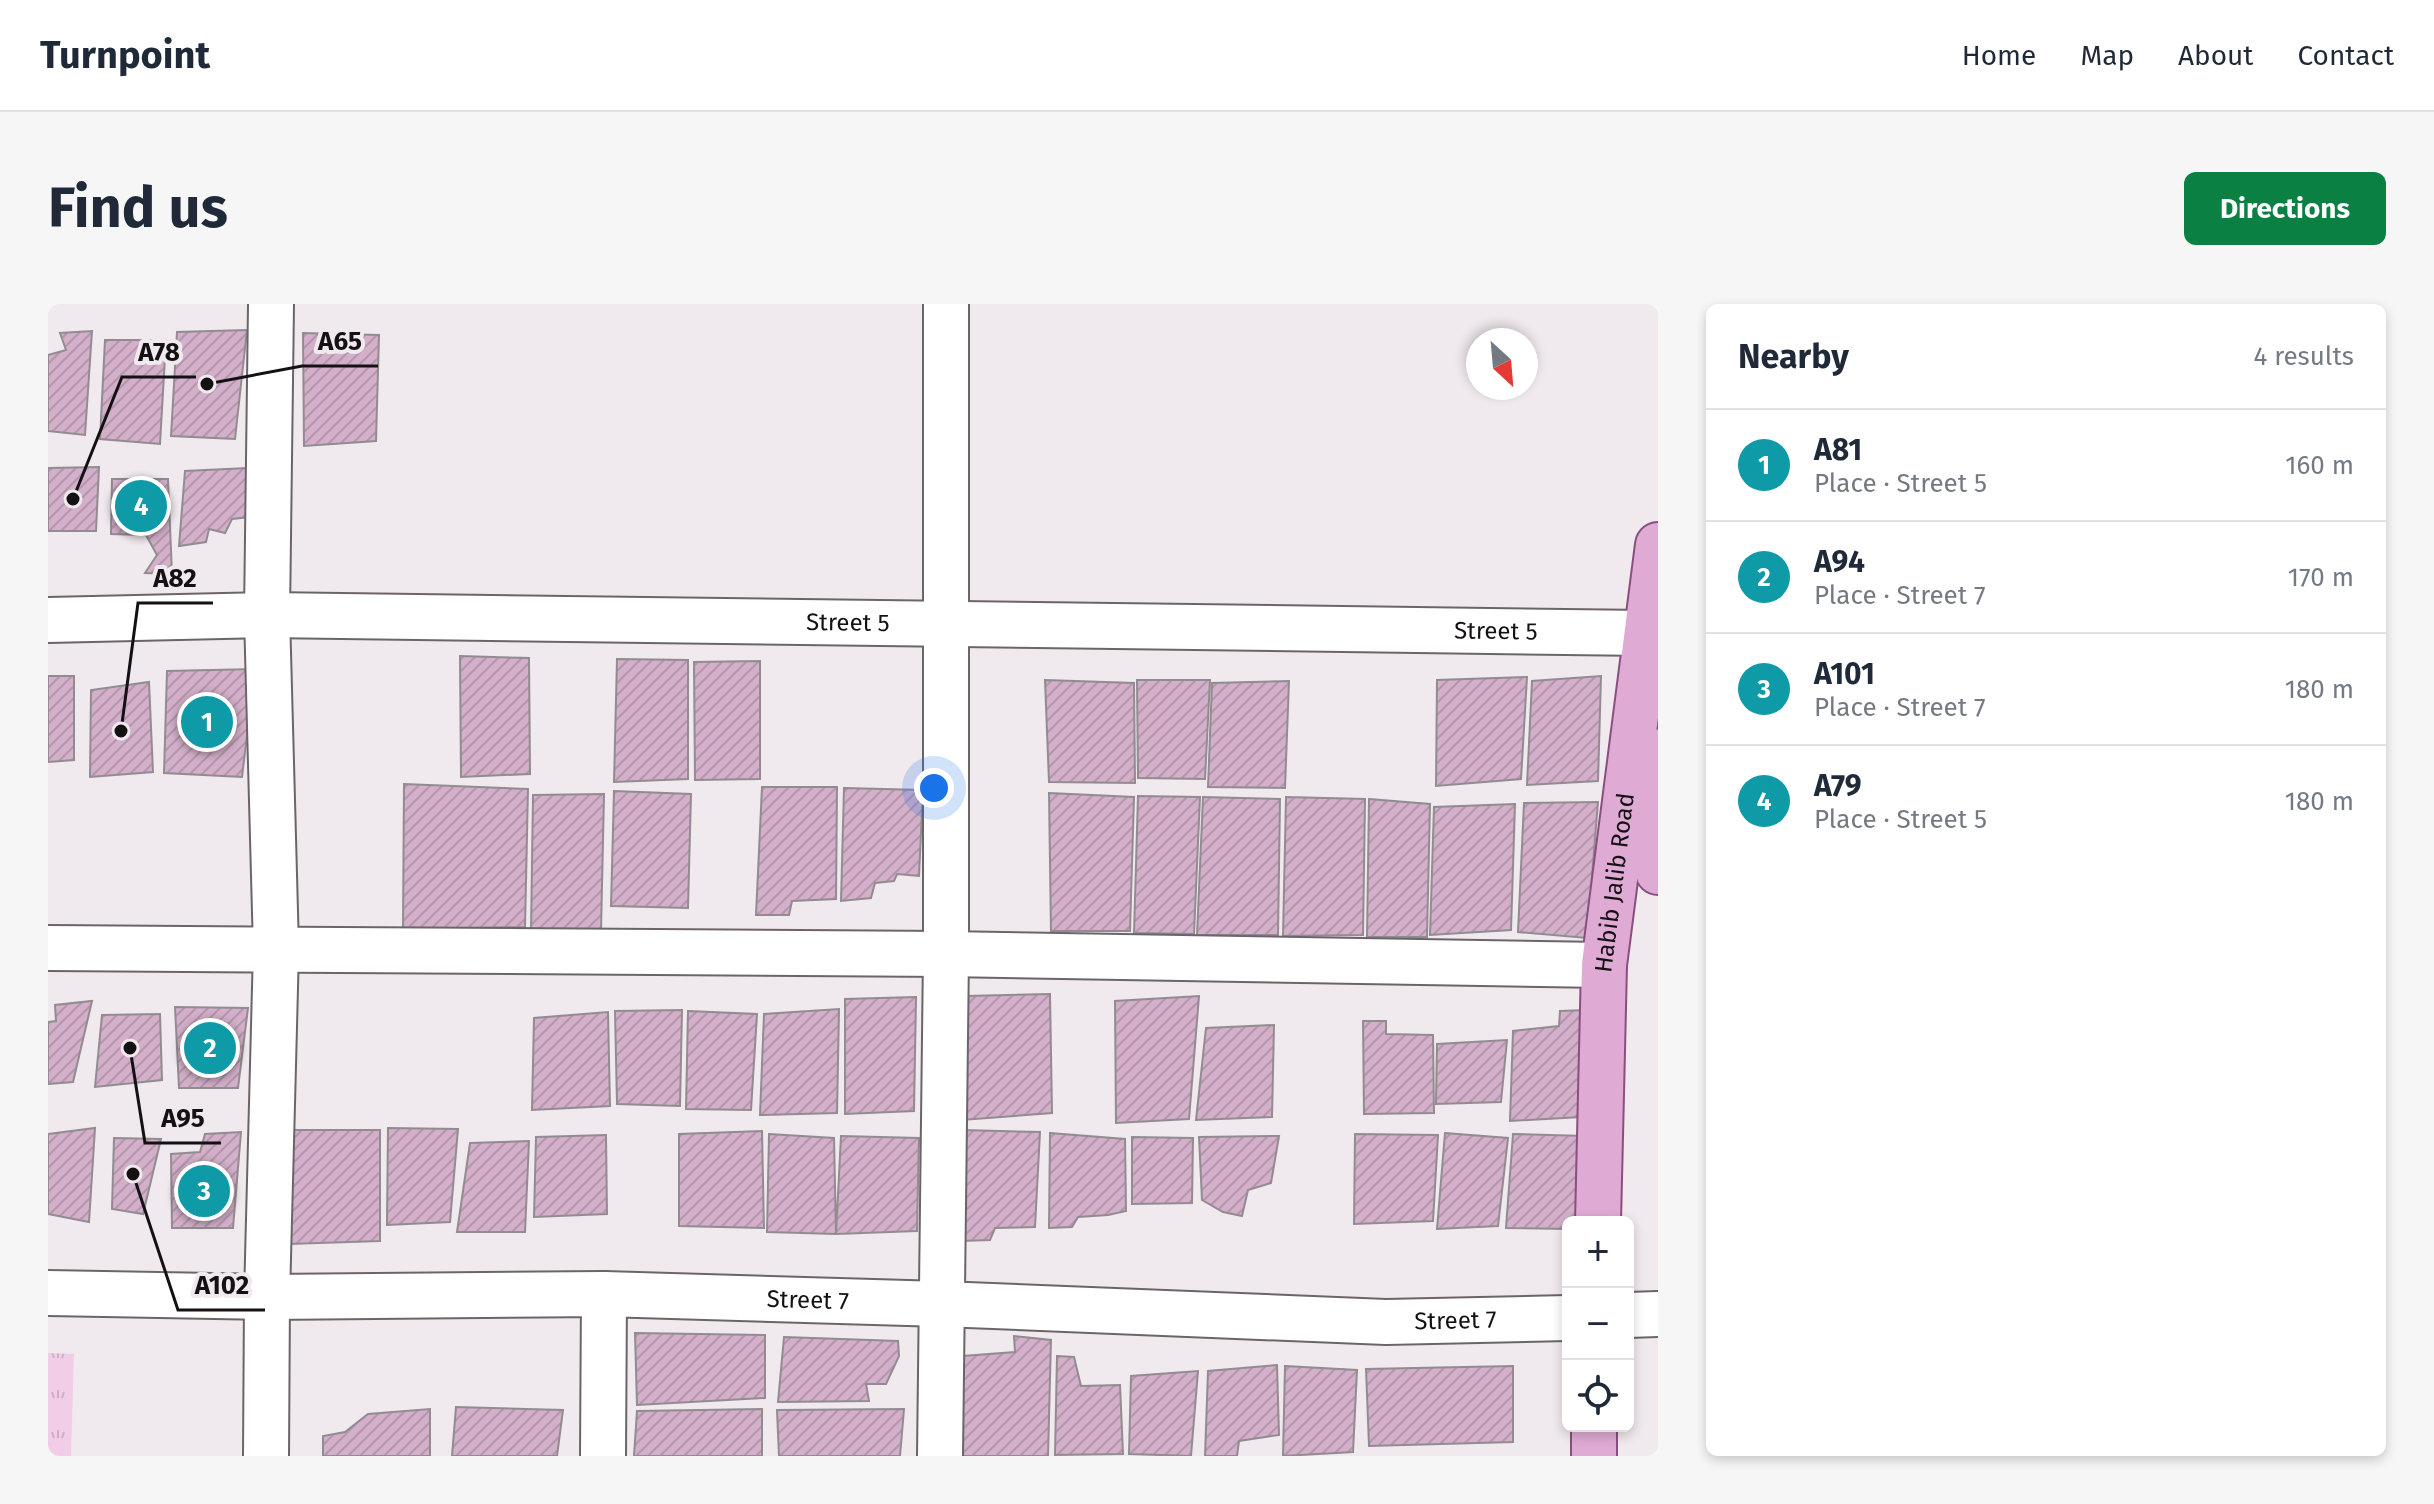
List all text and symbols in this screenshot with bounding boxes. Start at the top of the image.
text: Turnpoint [40,32,210,78]
text: Home [1962,39,2036,72]
text: Map [2080,39,2134,72]
text: About [2178,39,2253,72]
text: Contact [2297,39,2394,72]
button: Directions [2184,172,2386,245]
text: Find us [48,175,228,242]
callout: A65 [302,316,378,366]
text: A65 [317,326,362,357]
callout: A78 [122,327,196,377]
north arrow [1466,328,1538,400]
text: Nearby [1738,336,1849,377]
text: A78 [137,337,180,368]
text: 4 results [2253,341,2354,372]
text: A81 [1814,432,1862,468]
text: 1 [1758,450,1770,481]
text: 160 m [2285,450,2354,481]
text: Place · Street 5 [1814,468,1987,499]
pin: 4 [115,476,167,536]
text: A94 [1814,544,1865,580]
callout: A82 [138,553,213,603]
text: 2 [1757,562,1771,593]
text: 170 m [2288,562,2354,593]
text: A82 [152,563,197,594]
text: Place · Street 7 [1814,580,1986,611]
street label: Street 5 [806,608,890,637]
street label: Street 5 [1454,616,1538,646]
text: A101 [1814,656,1875,692]
text: 3 [1757,674,1771,705]
text: 180 m [2285,674,2354,705]
pin: 1 [181,692,233,752]
text: Place · Street 7 [1814,692,1986,723]
your location [914,768,954,808]
text: A79 [1814,768,1862,804]
text: 4 [1757,786,1771,817]
text: 180 m [2285,786,2354,817]
street label: Habib Jalib Road [1589,791,1640,974]
text: Place · Street 5 [1814,804,1987,835]
pin: 2 [184,1018,236,1078]
callout: A95 [145,1093,221,1143]
text: A95 [160,1103,205,1134]
pin: 3 [178,1161,230,1221]
map controls [1562,1216,1634,1432]
button: + [1562,1216,1634,1288]
callout: A102 [178,1260,265,1310]
text: A102 [194,1270,249,1301]
street label: Street 7 [766,1285,849,1315]
button: − [1562,1288,1634,1360]
street label: Street 7 [1414,1306,1497,1335]
button: locate [1562,1360,1634,1432]

